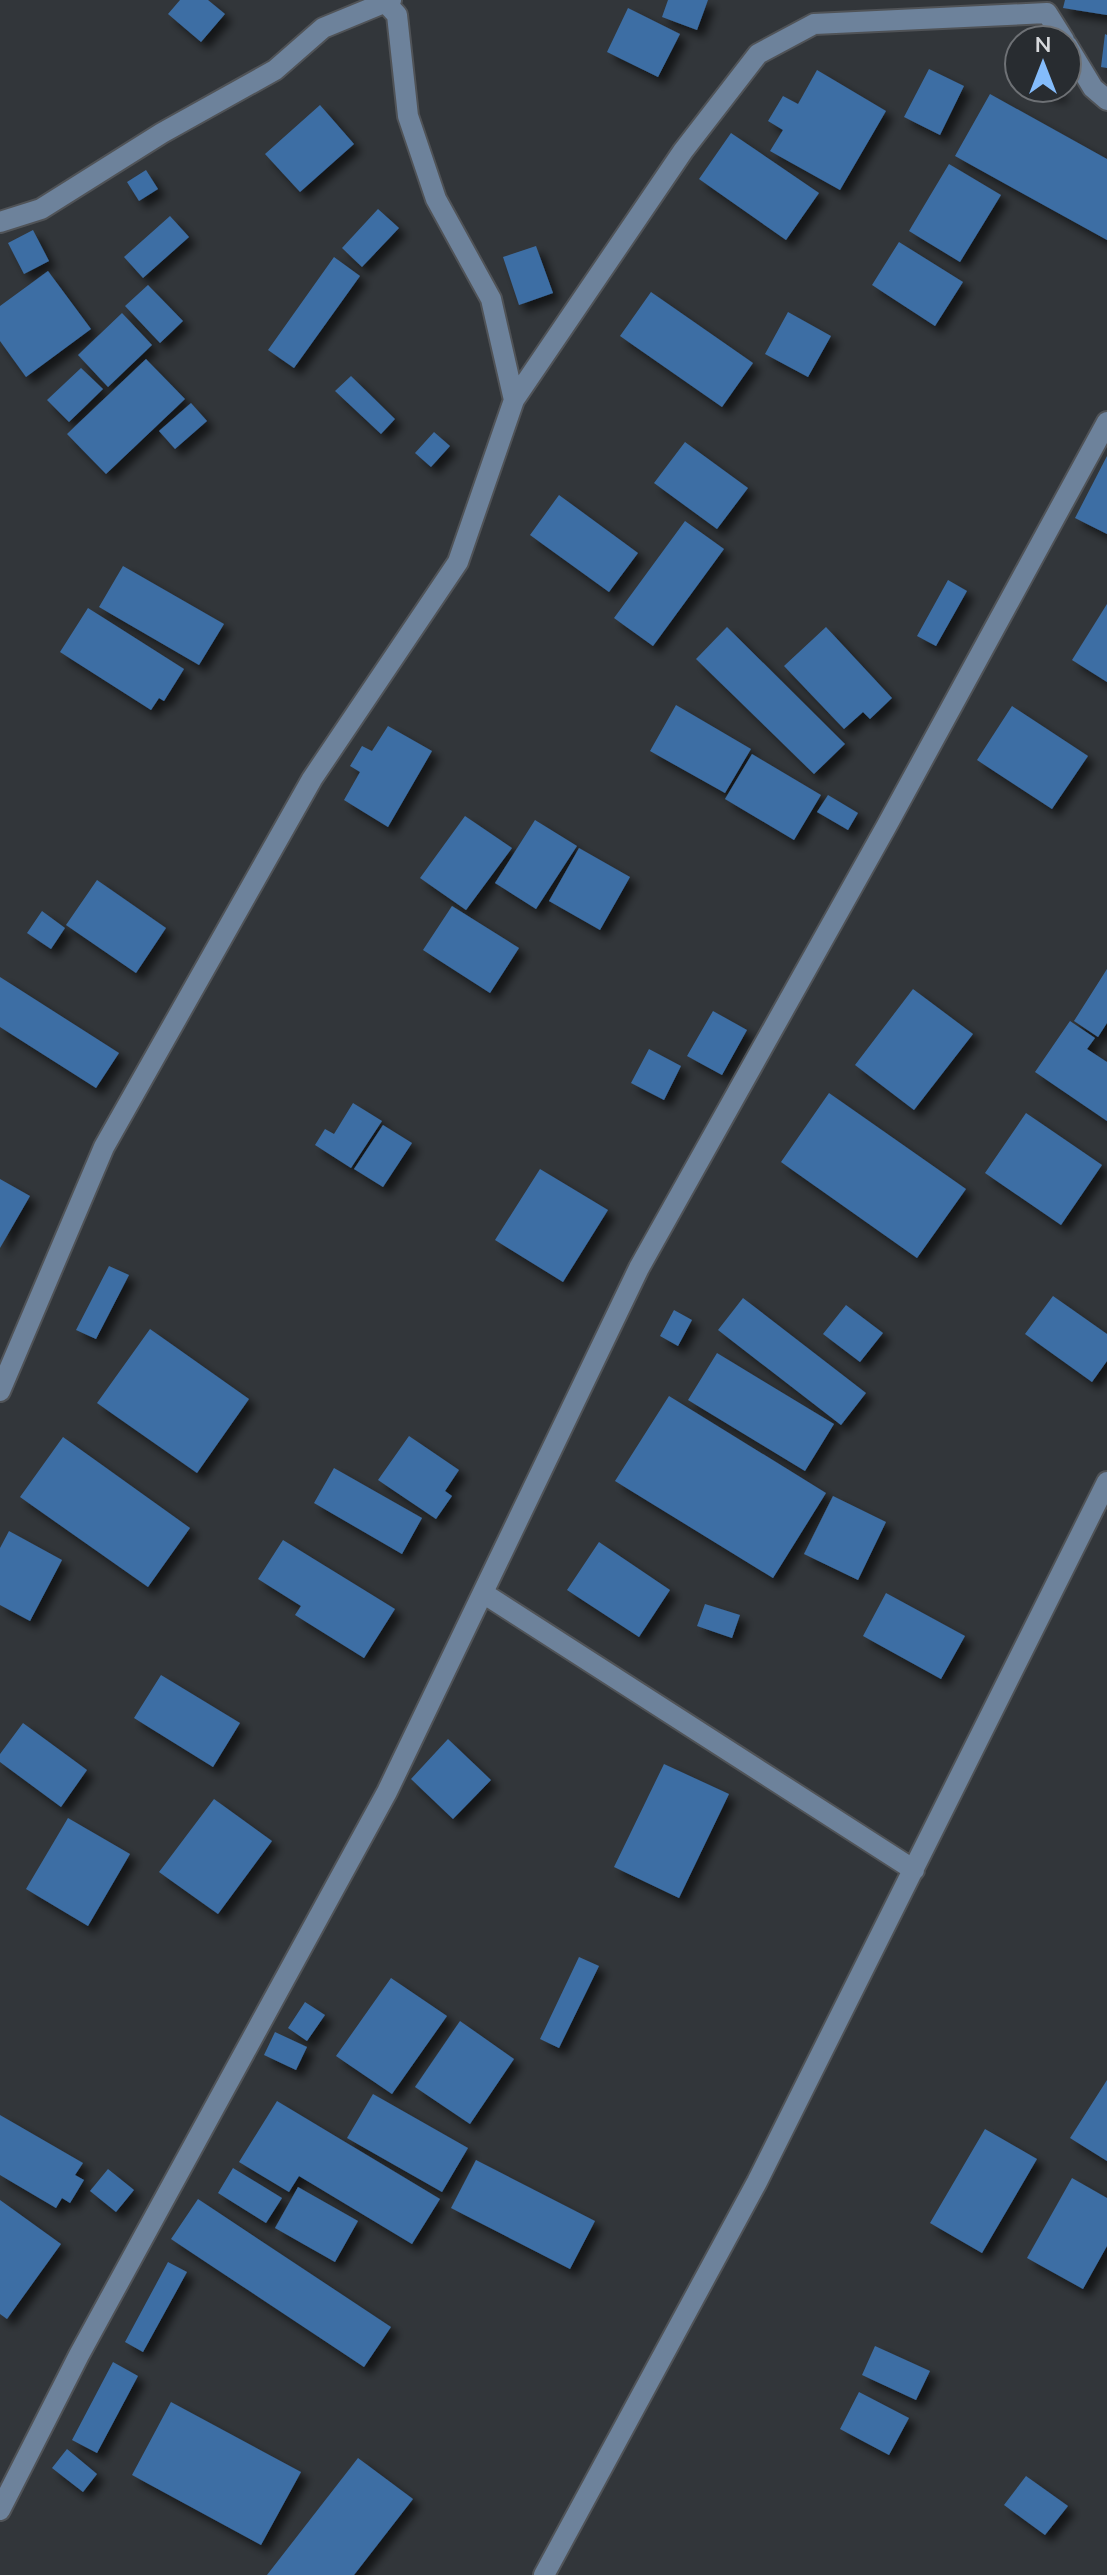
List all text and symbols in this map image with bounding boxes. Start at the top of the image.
north arrow [1003,24,1083,104]
text: N [1035,30,1051,58]

